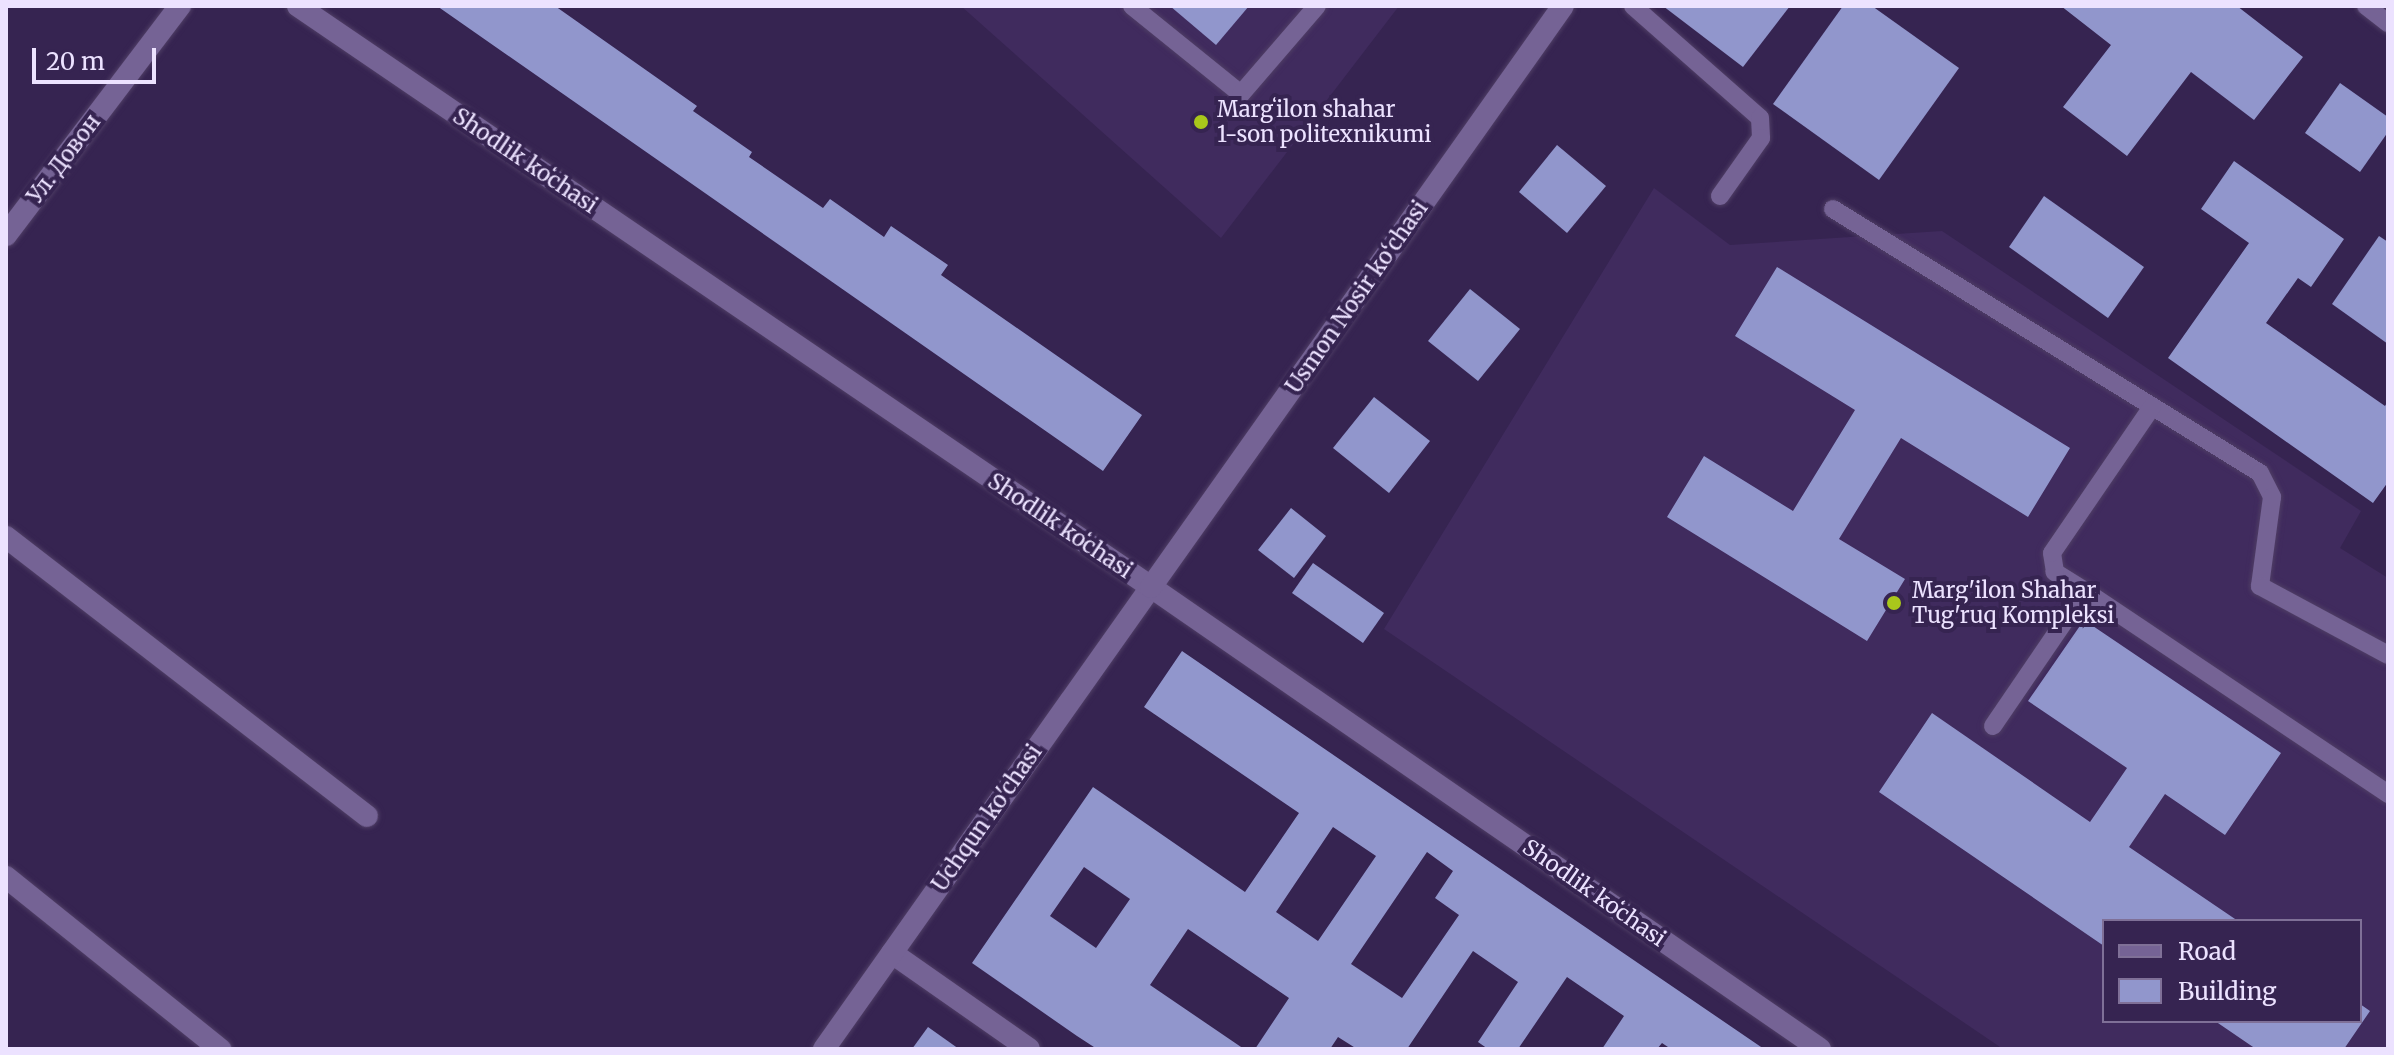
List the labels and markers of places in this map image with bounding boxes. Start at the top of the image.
place label: Margʻilon shahar 1-son politexnikumi [1217,96,1431,148]
marker: Margʻilon shahar 1-son politexnikumi [1192,113,1210,131]
place label: Marg'ilon Shahar Tug'ruq Kompleksi [1912,577,2114,628]
marker: Marg'ilon Shahar Tug'ruq Kompleksi [1883,592,1905,614]

